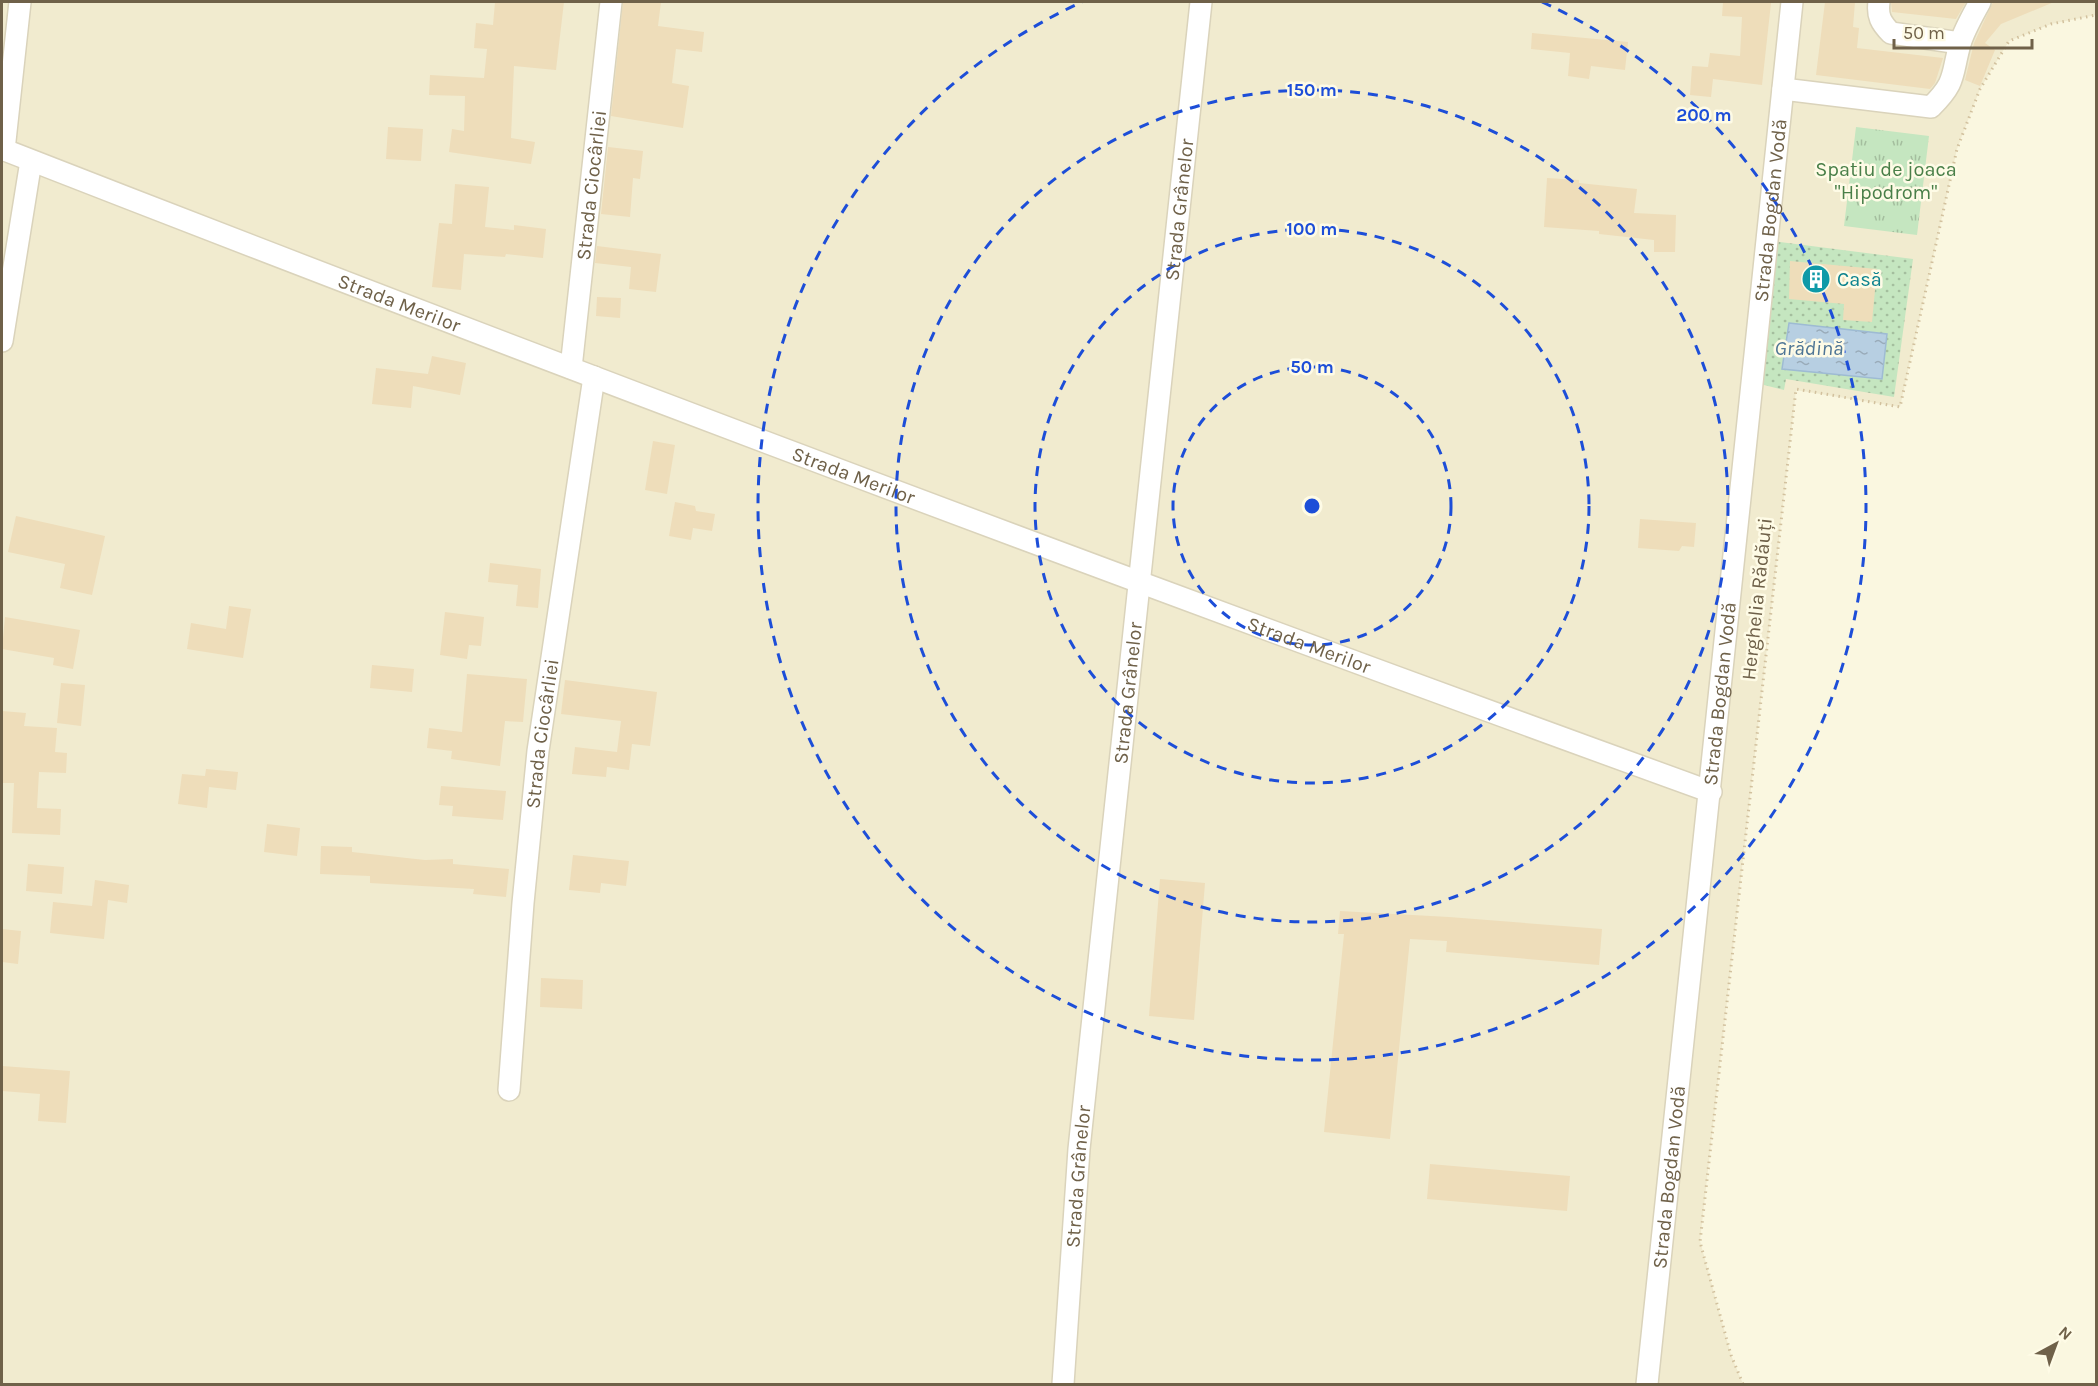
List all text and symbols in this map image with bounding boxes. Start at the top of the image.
scale bar [1894,12,2032,50]
text: 50 m [1903,22,1945,44]
text: 150 m [1287,79,1337,101]
text: 200 m [1676,104,1732,126]
street label: Strada Ciocârliei [571,109,611,261]
street label: Strada Bogdan Vodă [1749,118,1791,303]
street label: Strada Grânelor [1160,137,1198,282]
park label: Spatiu de joaca "Hipodrom" [1815,158,1957,204]
text: 100 m [1287,218,1337,240]
building icon: Casă [1800,263,1832,295]
place label: Casă [1837,268,1882,291]
street label: Strada Merilor [335,269,465,337]
water label: Grădină [1775,336,1843,360]
text: 50 m [1290,356,1334,378]
street label: Strada Merilor [789,442,919,509]
centre of rings [1302,496,1322,516]
street label: Herghelia Rădăuți [1737,517,1777,681]
street label: Strada Bogdan Vodă [1698,601,1740,787]
street label: Strada Merilor [1244,612,1375,678]
street label: Strada Grânelor [1109,620,1147,765]
street label: Strada Ciocârliei [521,657,563,810]
street label: Strada Bogdan Vodă [1648,1084,1690,1270]
street label: Strada Grânelor [1061,1103,1095,1248]
north arrow [2026,1314,2086,1374]
text: N [2055,1322,2076,1344]

